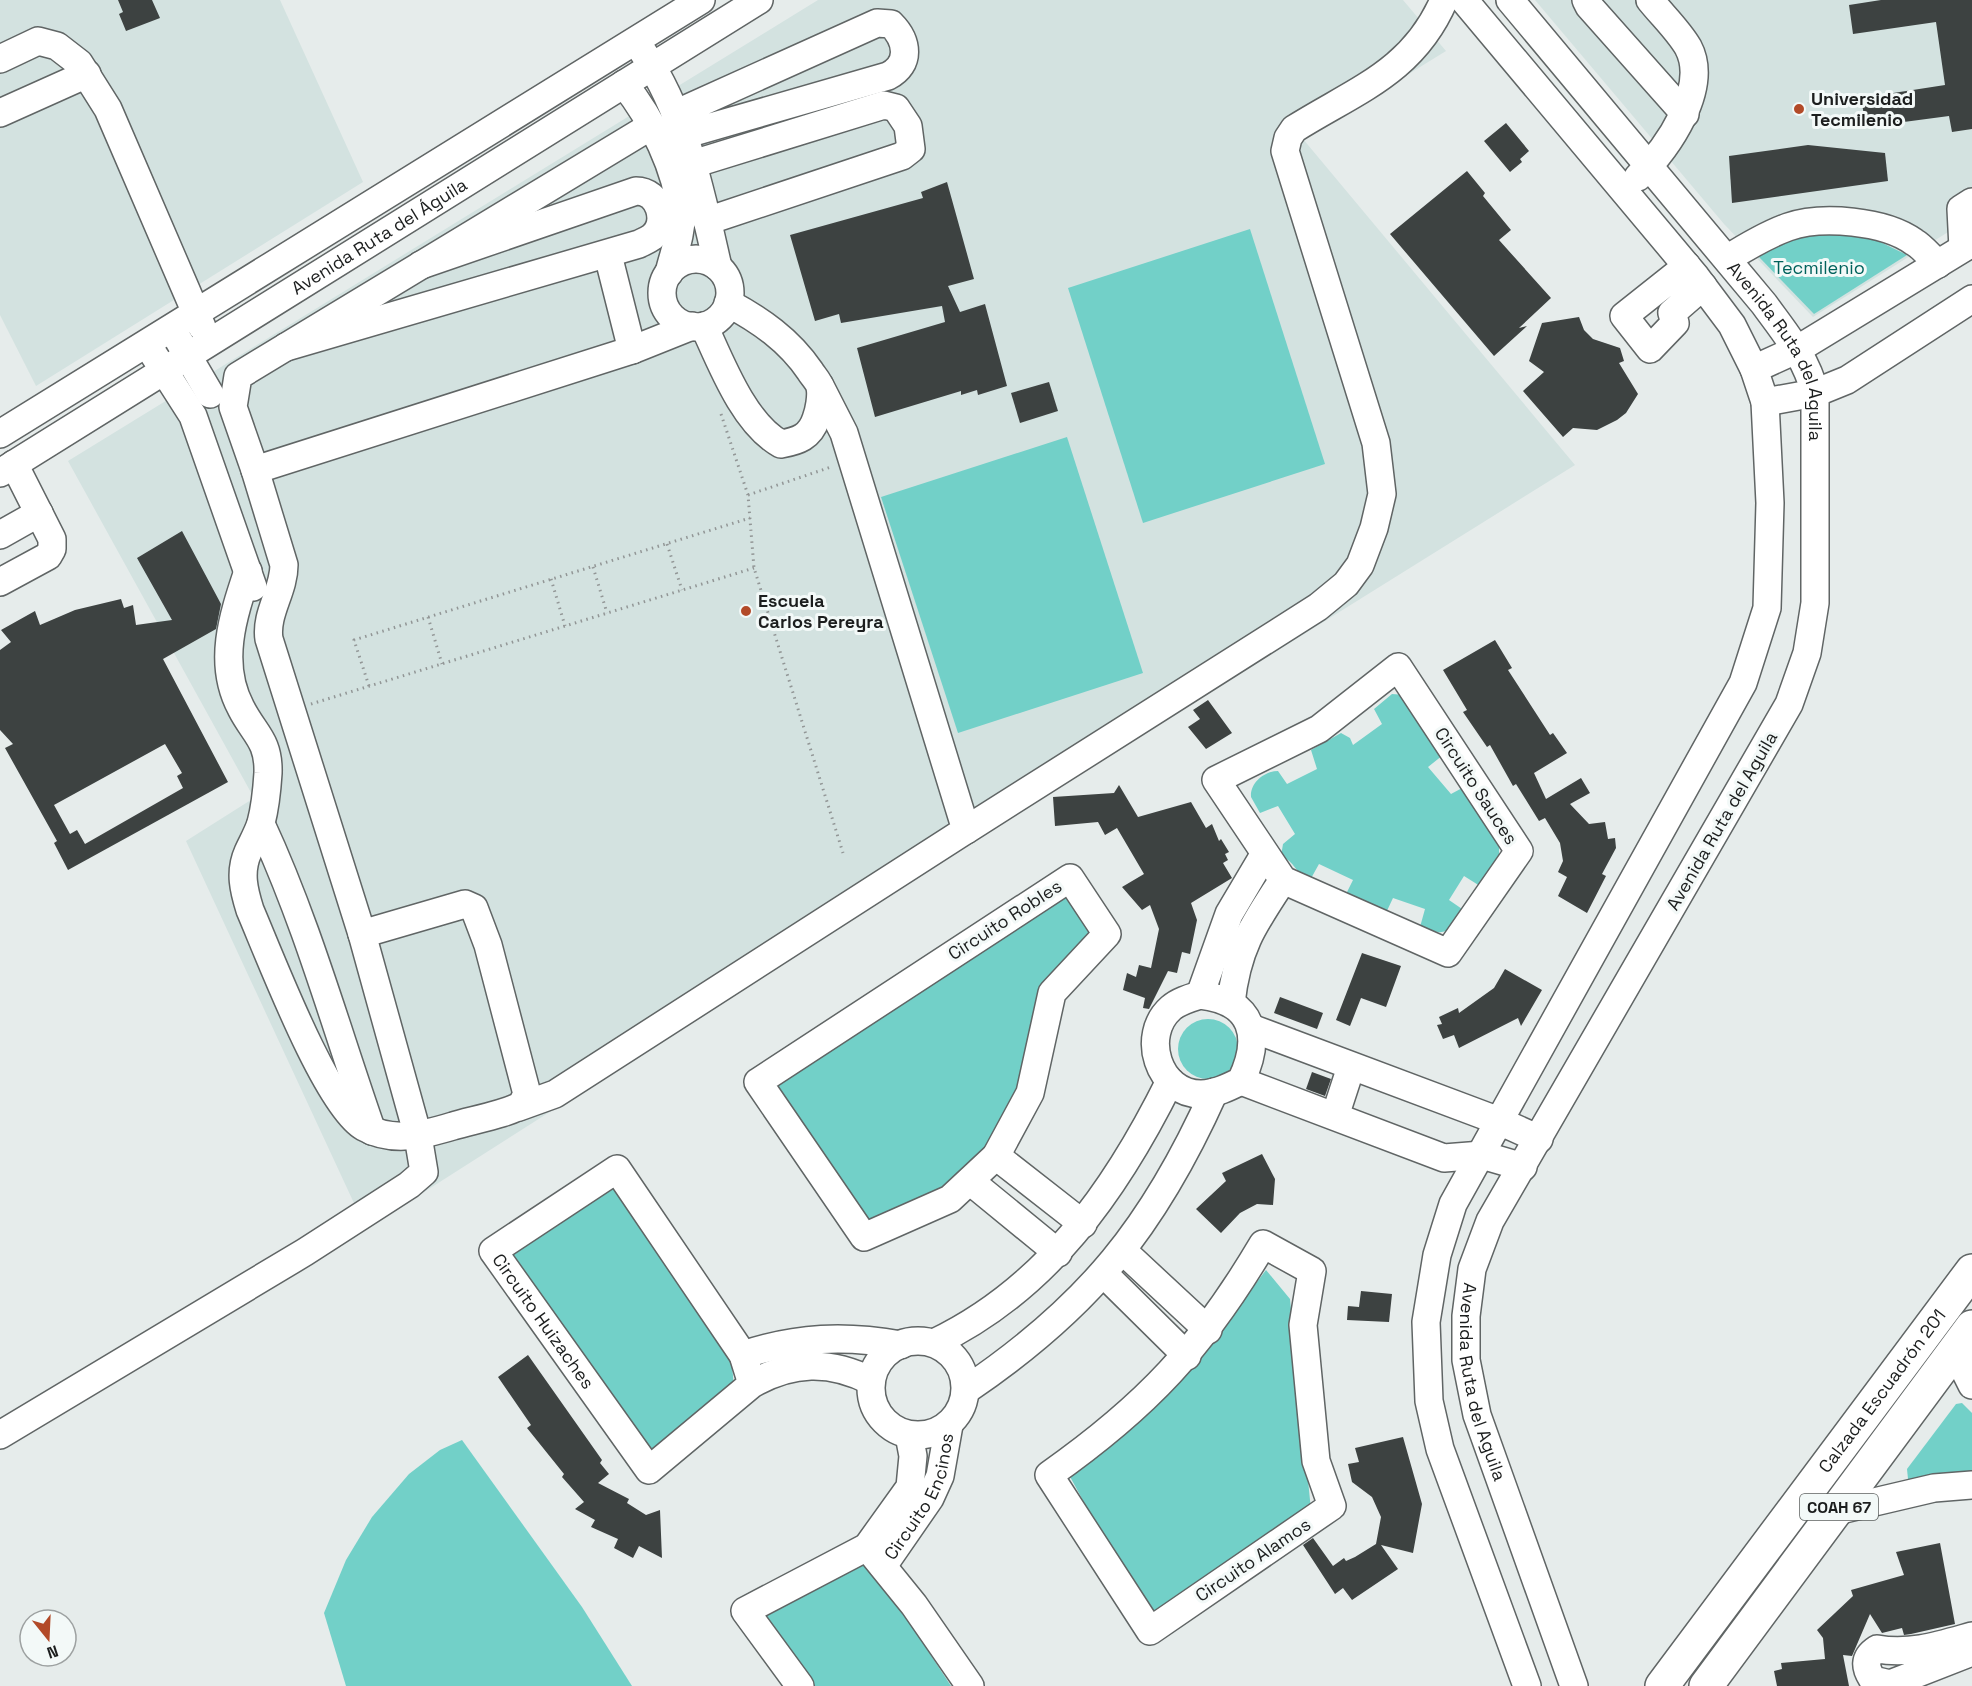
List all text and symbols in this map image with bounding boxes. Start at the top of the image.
place label: Universidad Tecmilenio [1811,87,1913,131]
marker: Universidad Tecmilenio [1792,102,1806,116]
street label: Avenida Ruta del Águila [287,173,471,300]
park label: Tecmilenio [1773,256,1865,279]
street label: Avenida Ruta del Aguila [1722,257,1827,441]
place label: Escuela Carlos Pereyra [758,589,884,633]
marker: Escuela Carlos Pereyra [739,604,753,618]
street label: Circuito Sauces [1430,723,1523,849]
street label: Avenida Ruta del Aguila [1661,727,1782,914]
street label: Circuito Robles [944,874,1066,965]
street label: Circuito Huizaches [487,1249,600,1393]
street label: Avenida Ruta del Aguila [1454,1281,1512,1484]
street label: Calzada Escuadrón 201 [1813,1304,1951,1477]
street label: Circuito Encinos [879,1431,958,1564]
road number: COAH 67 [1800,1494,1878,1520]
street label: Circuito Alamos [1191,1513,1315,1607]
north arrow [18,1608,78,1668]
text: N [44,1640,61,1663]

